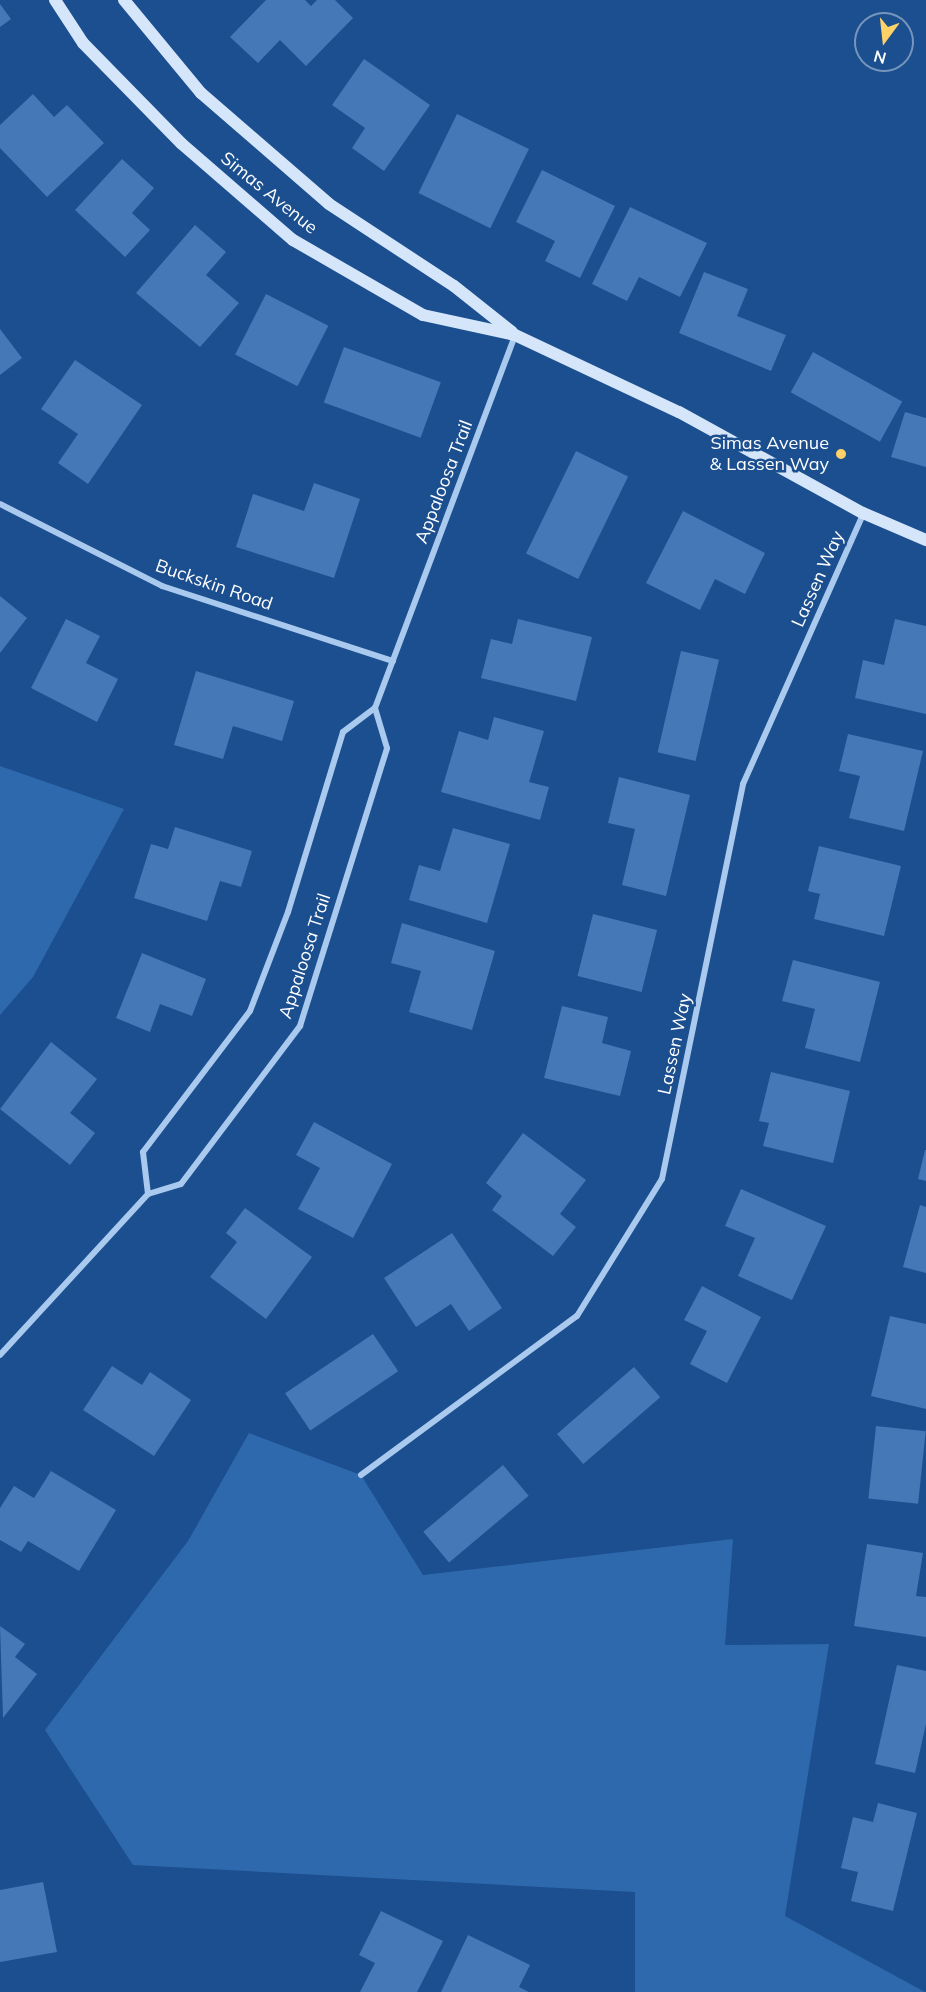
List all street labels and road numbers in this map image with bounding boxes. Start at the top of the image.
street label: Simas Avenue [216,147,322,239]
street label: Appaloosa Trail [411,417,477,547]
street label: Lassen Way [787,528,849,630]
street label: Buckskin Road [153,555,275,615]
street label: Appaloosa Trail [275,891,335,1021]
street label: Lassen Way [654,991,696,1097]

